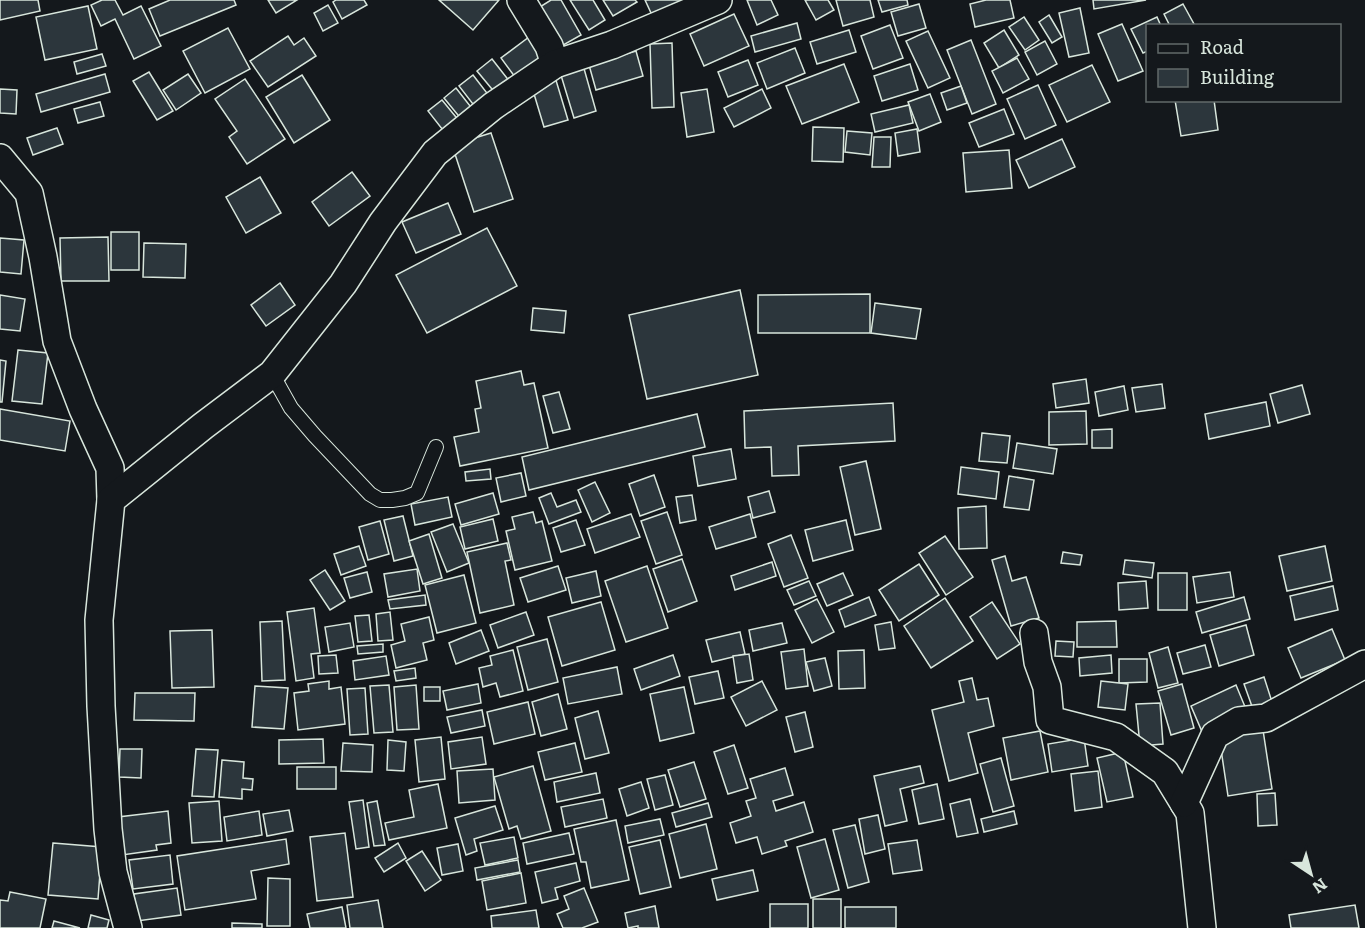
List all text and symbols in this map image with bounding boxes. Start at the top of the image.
legend [1146,24,1341,102]
text: Road [1200,33,1244,60]
text: Building [1200,63,1275,90]
north arrow [1281,844,1341,904]
text: N [1308,873,1333,901]

